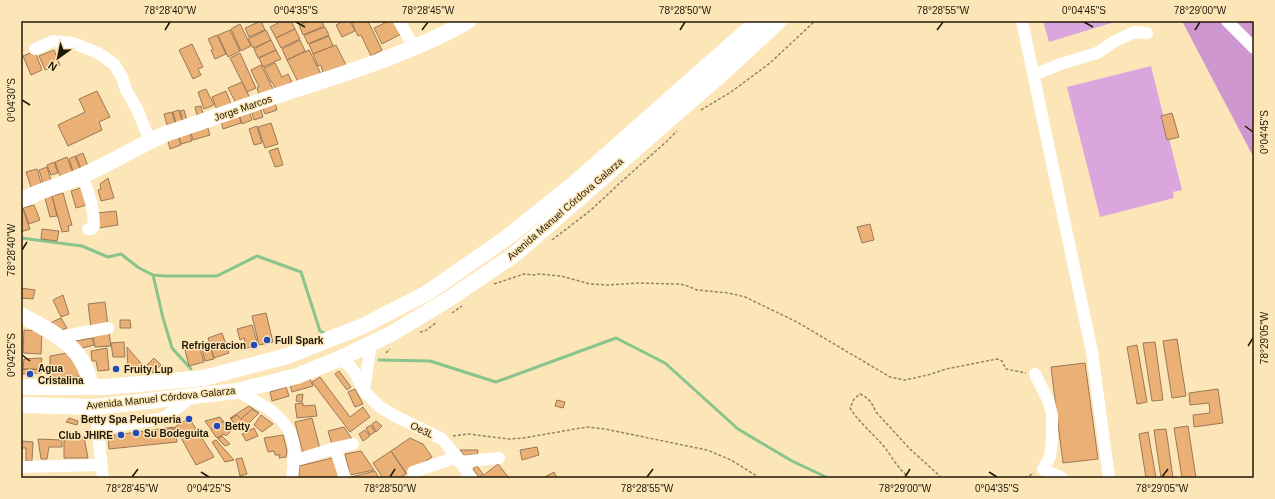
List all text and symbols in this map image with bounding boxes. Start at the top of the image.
text: 78°28'40"W [144,5,197,16]
text: 0°04'35"S [274,5,318,16]
text: 78°28'45"W [402,5,455,16]
text: 78°28'50"W [659,5,712,16]
text: 78°28'55"W [917,5,970,16]
text: 0°04'45"S [1062,5,1106,16]
text: 78°29'00"W [1174,5,1227,16]
north arrow [38,38,78,78]
text: N [46,59,59,74]
text: 0°04'30"S [6,78,17,122]
street label: Jorge Marcos [213,93,273,123]
text: 0°04'45"S [1259,110,1270,154]
street label: Avenida Manuel Córdova Galarza [505,155,626,262]
text: 78°28'40"W [6,223,17,276]
text: 78°29'05"W [1259,311,1270,364]
text: 0°04'25"S [6,333,17,377]
marker: Full Spark [262,335,272,345]
place label: Full Spark [275,335,324,346]
place label: Refrigeracion [182,340,246,351]
marker: Refrigeracion [249,340,259,350]
place label: Agua Cristalina [38,363,84,386]
marker: Fruity Lup [111,364,121,374]
place label: Fruity Lup [124,364,173,375]
marker: Agua Cristalina [25,369,35,379]
street label: Avenida Manuel Córdova Galarza [86,385,237,411]
place label: Betty Spa Peluqueria [81,414,181,425]
marker: Betty Spa Peluqueria [184,414,194,424]
street label: Oe3L [409,420,436,440]
marker: Betty [212,421,222,431]
place label: Betty [225,421,250,432]
marker: Su Bodeguita [131,428,141,438]
place label: Su Bodeguita [144,428,209,439]
place label: Club JHIRE [59,430,113,441]
marker: Club JHIRE [116,430,126,440]
text: 78°28'45"W [106,483,159,494]
text: 0°04'25"S [187,483,231,494]
text: 78°28'50"W [364,483,417,494]
text: 78°28'55"W [621,483,674,494]
text: 78°29'00"W [879,483,932,494]
text: 0°04'35"S [975,483,1019,494]
text: 78°29'05"W [1136,483,1189,494]

